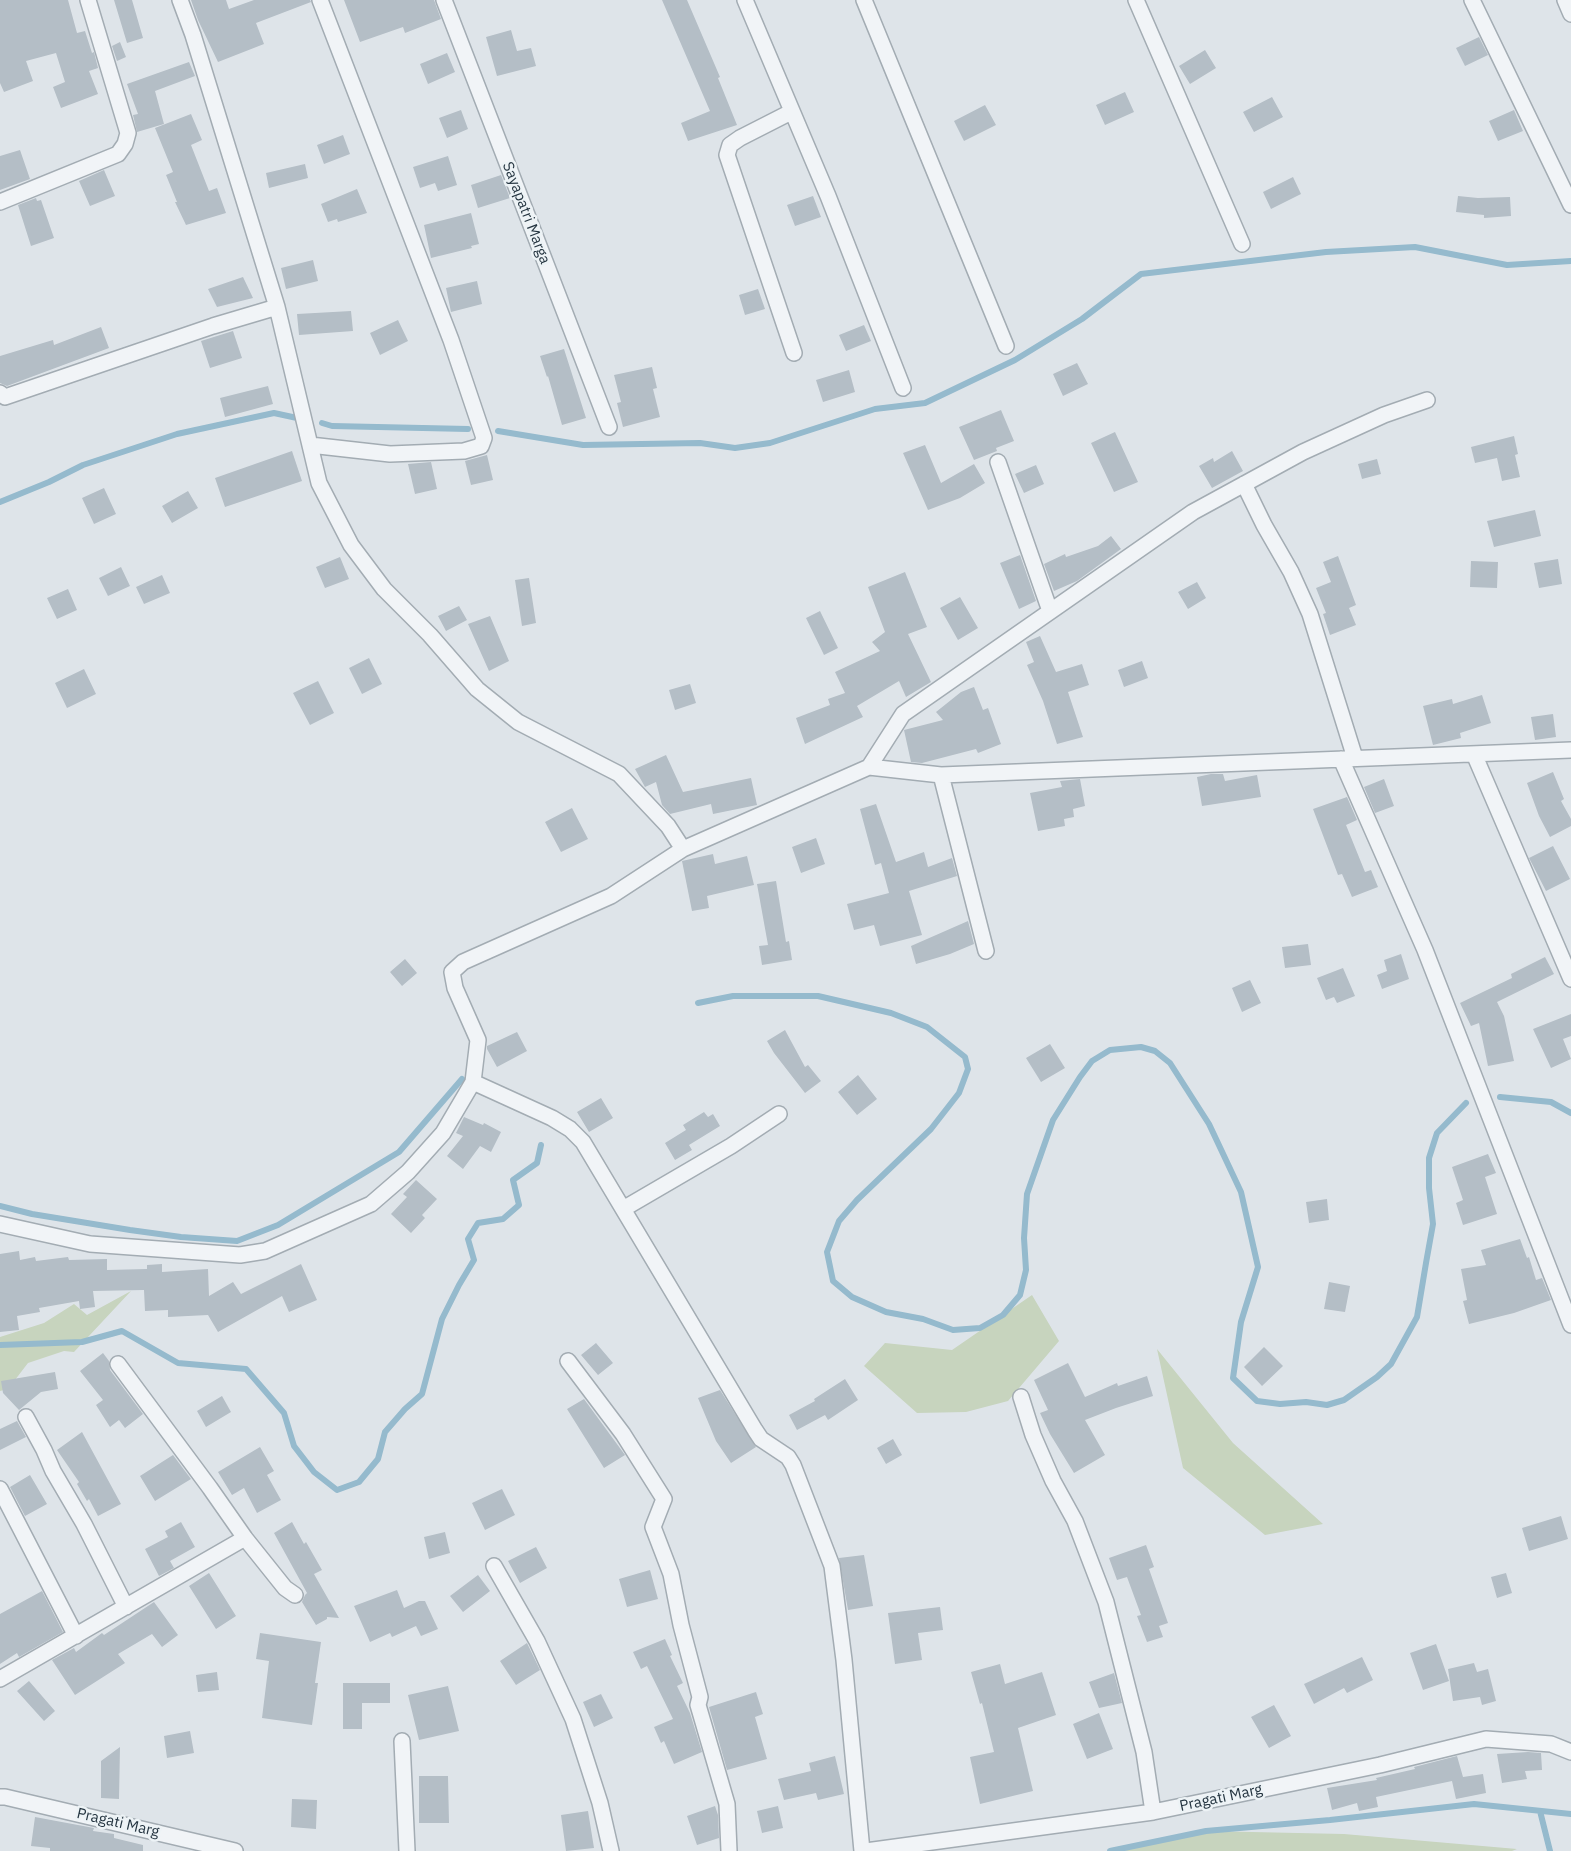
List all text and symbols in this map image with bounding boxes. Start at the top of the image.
street label: Sayapatri Marga [498,159,554,267]
street label: Pragati Marg [1178,1780,1264,1816]
street label: Pragati Marg [75,1805,161,1841]

